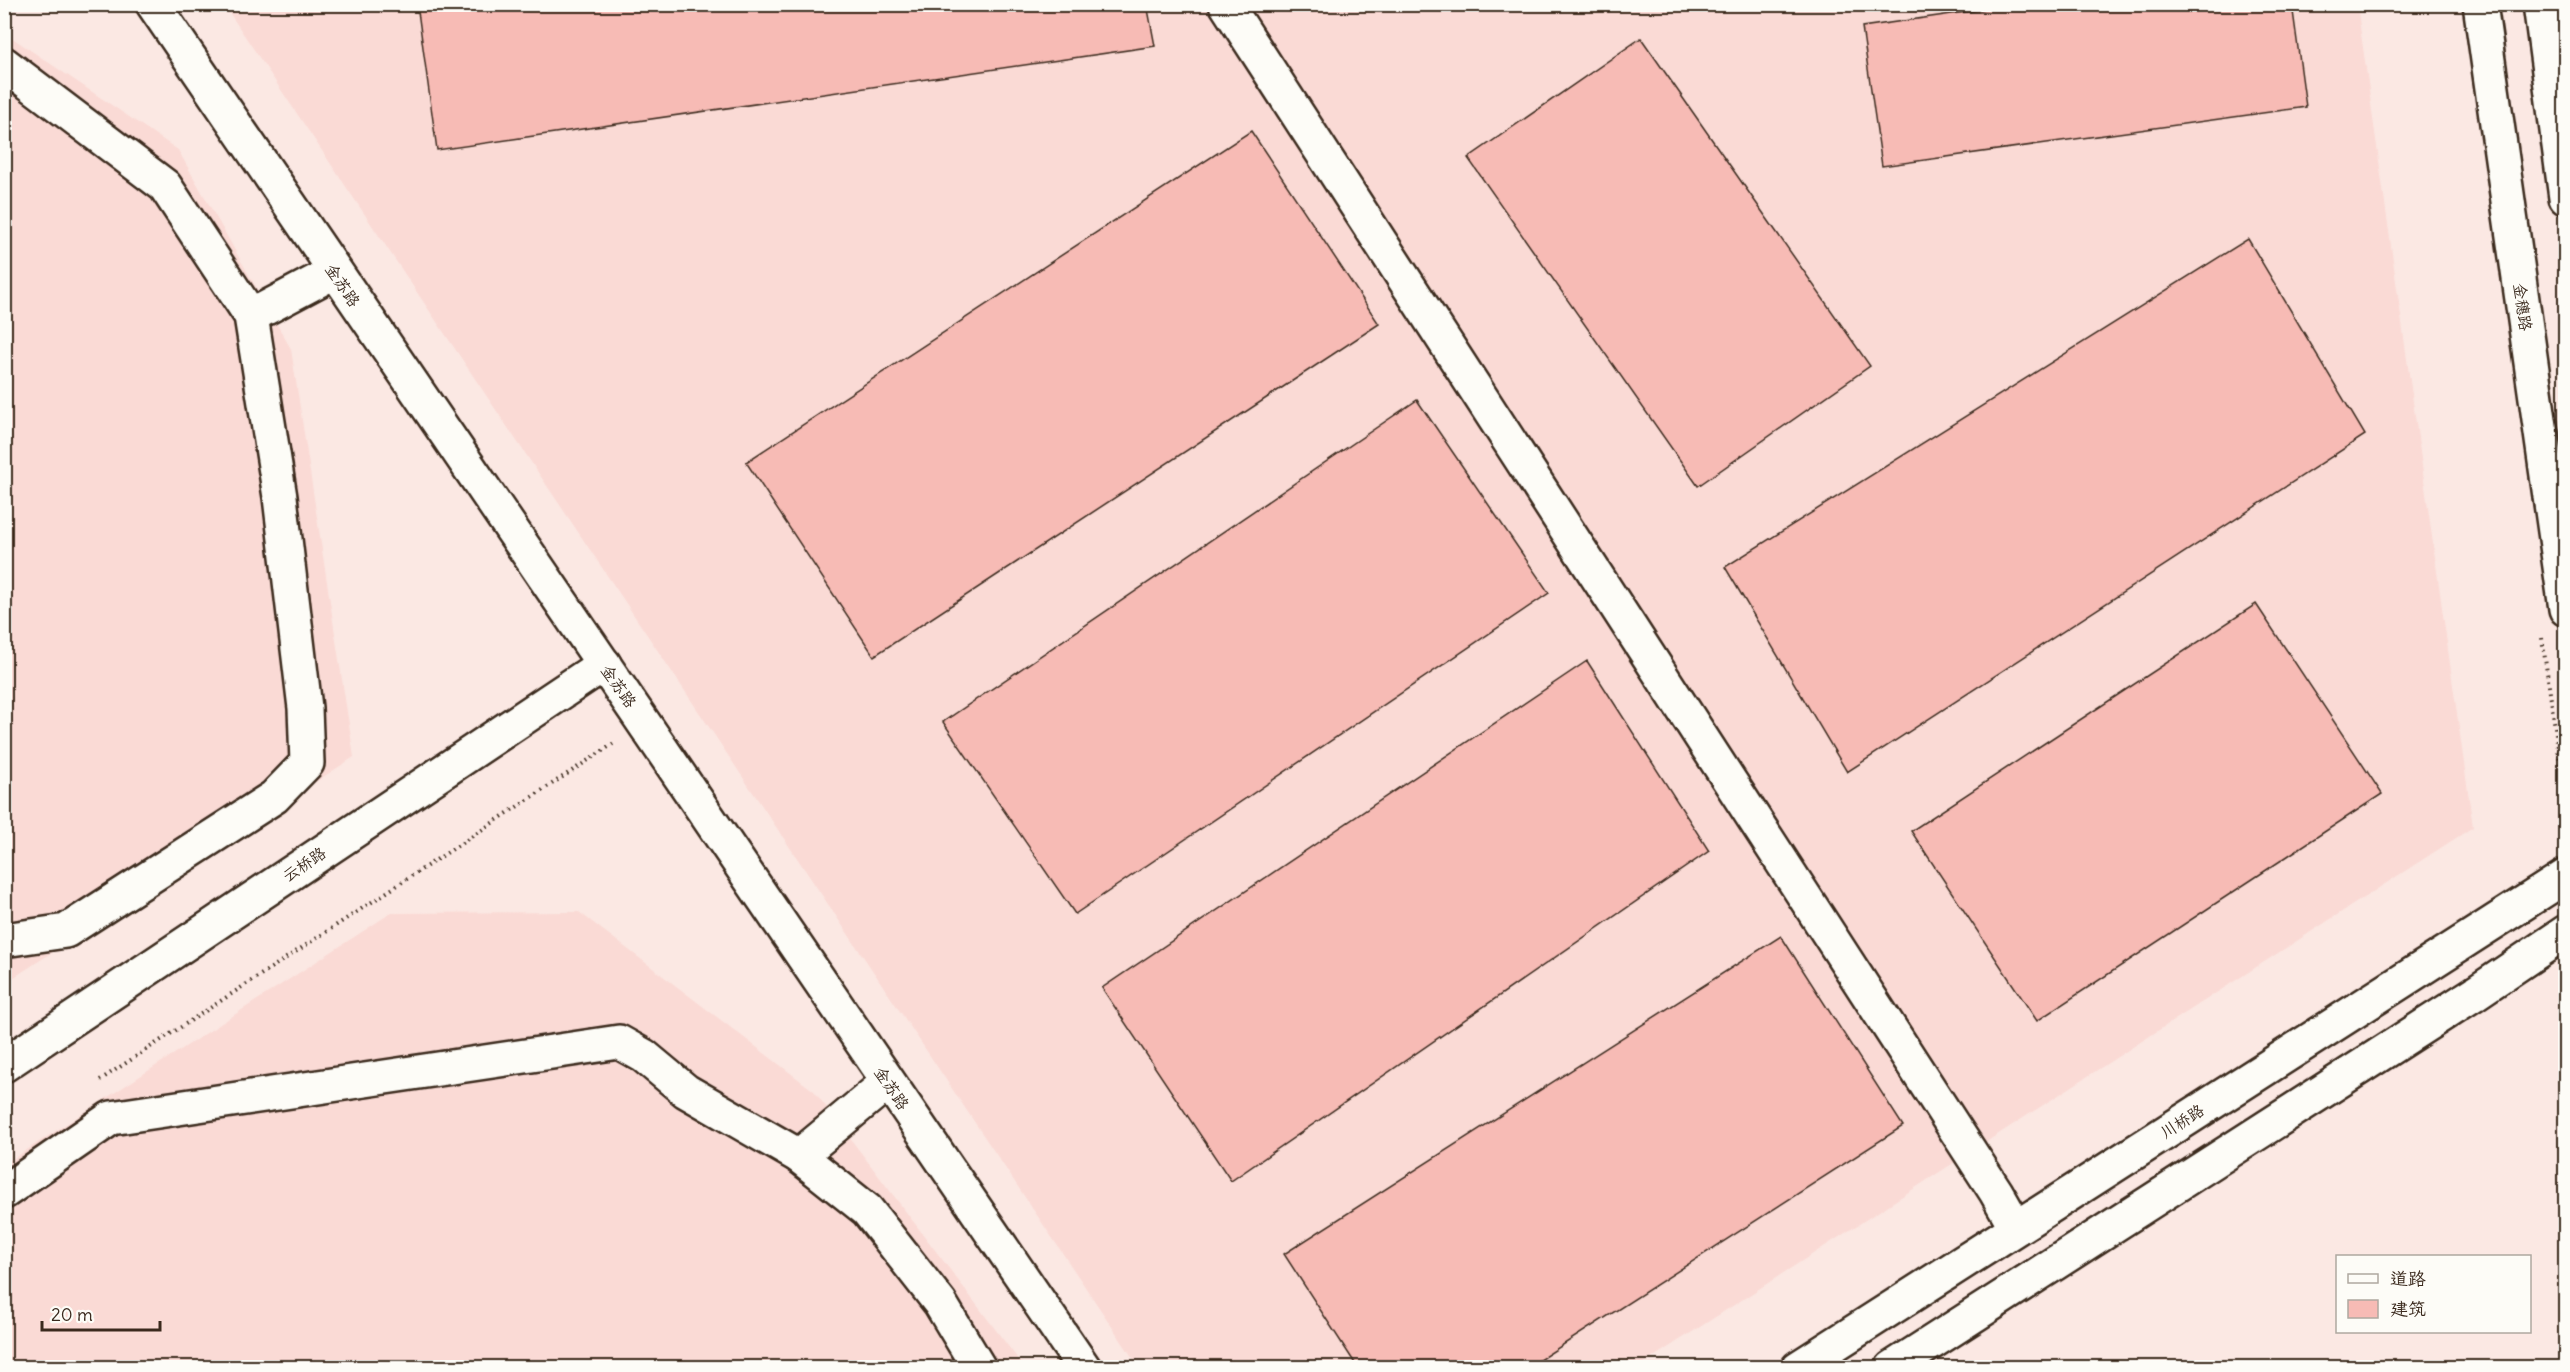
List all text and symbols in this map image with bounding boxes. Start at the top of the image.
street label: 金苏路 [321,260,365,310]
street label: 金穗路 [2510,282,2536,332]
street label: 金苏路 [597,661,641,711]
street label: 云桥路 [279,842,329,886]
street label: 金苏路 [870,1063,914,1113]
street label: 川桥路 [2156,1100,2208,1142]
legend [2336,1255,2531,1333]
text: 道路 [2390,1267,2426,1290]
scale bar [42,1294,160,1332]
text: 建筑 [2390,1297,2426,1320]
text: 20 m [51,1303,93,1326]

